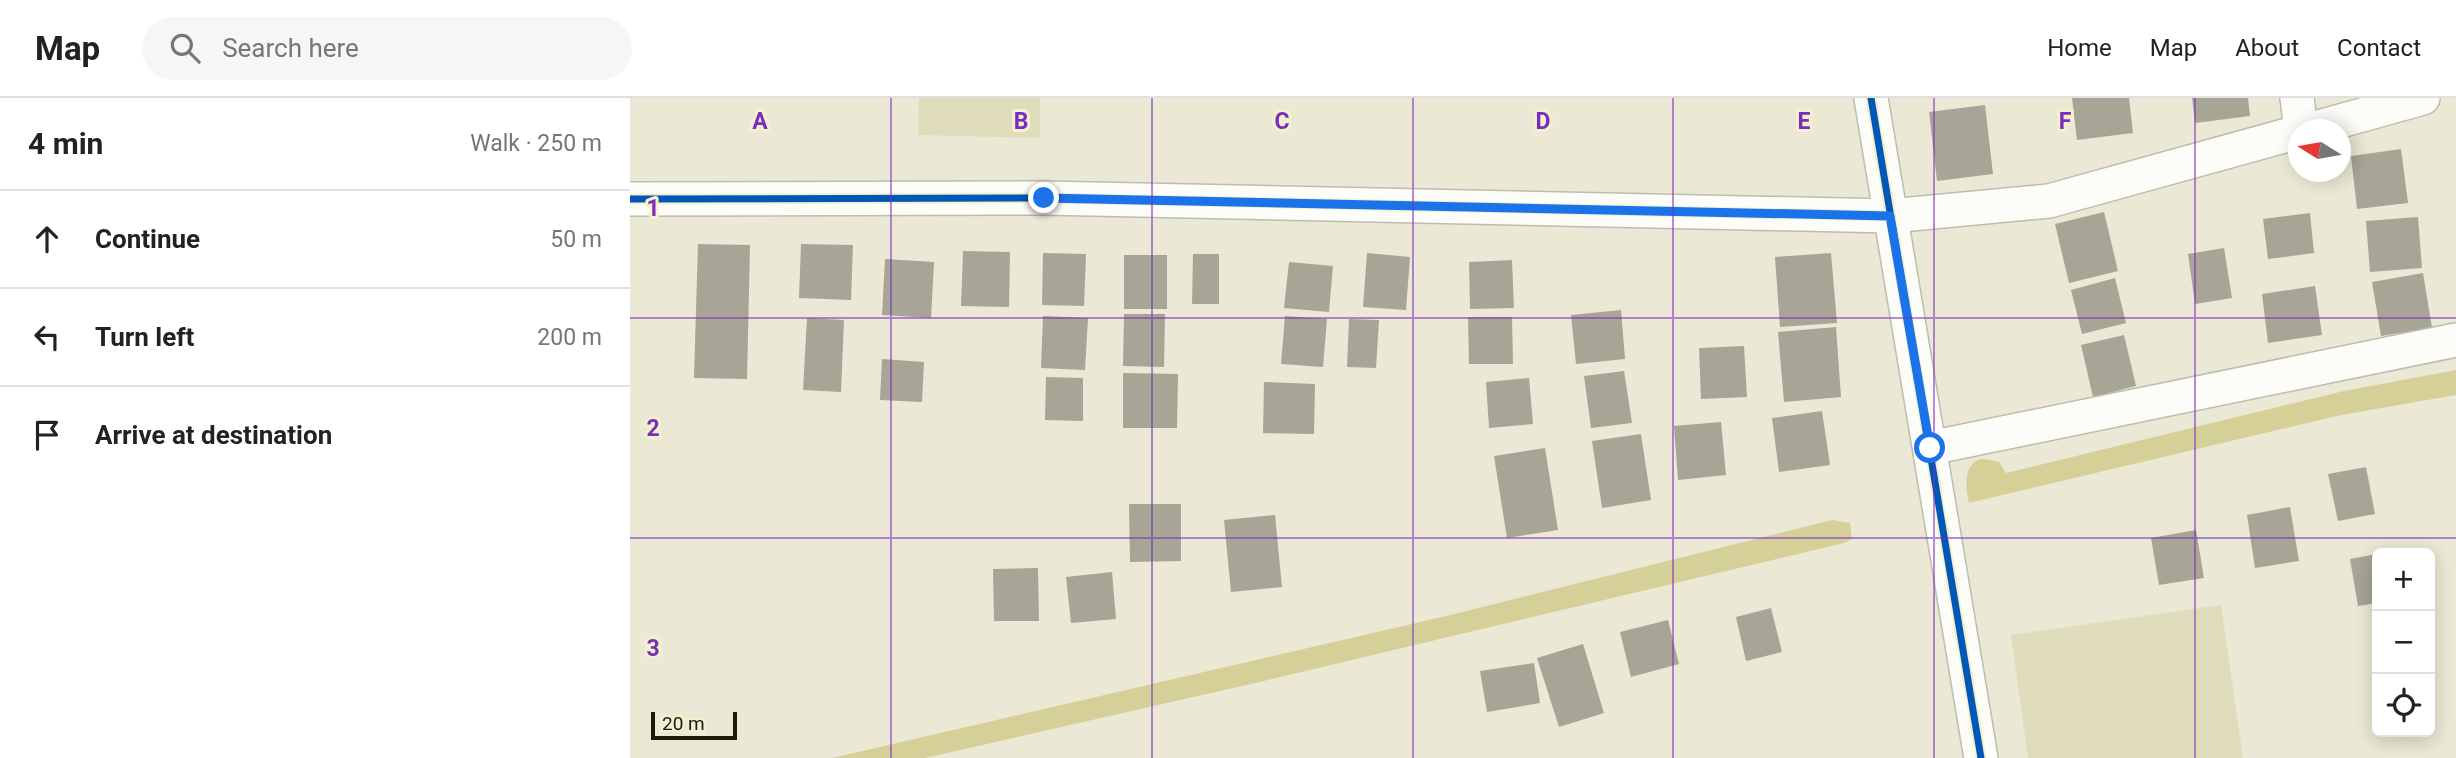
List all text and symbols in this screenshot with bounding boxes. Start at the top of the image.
search box [142,17,632,80]
text: Map [35,29,100,68]
icon: search [166,29,204,67]
text: Search here [222,33,359,63]
text: Home [2047,34,2112,62]
text: Map [2150,34,2197,62]
text: About [2235,34,2299,62]
text: Contact [2337,34,2421,62]
text: A [752,108,768,135]
text: B [1014,108,1028,135]
text: C [1274,108,1290,135]
text: D [1536,108,1550,135]
text: E [1798,108,1811,135]
text: F [2059,108,2072,135]
north arrow [2288,119,2351,182]
text: 4 min [28,126,103,161]
text: Walk · 250 m [470,130,602,157]
route end [1028,182,1059,213]
text: 1 [646,195,660,222]
icon: ahead [28,220,66,258]
text: Continue [95,224,200,254]
text: 50 m [550,226,602,253]
icon: left [28,318,66,356]
text: Turn left [95,322,194,352]
text: 200 m [537,324,602,351]
text: 2 [646,415,660,442]
icon: arrive [28,416,66,454]
text: Arrive at destination [95,420,332,450]
route start [1914,432,1945,463]
map controls [2372,548,2435,737]
button: + [2372,548,2435,611]
button: − [2372,611,2435,674]
text: 3 [646,635,660,662]
button: locate [2372,674,2435,737]
scale bar [651,709,737,741]
text: 20 m [662,712,705,735]

